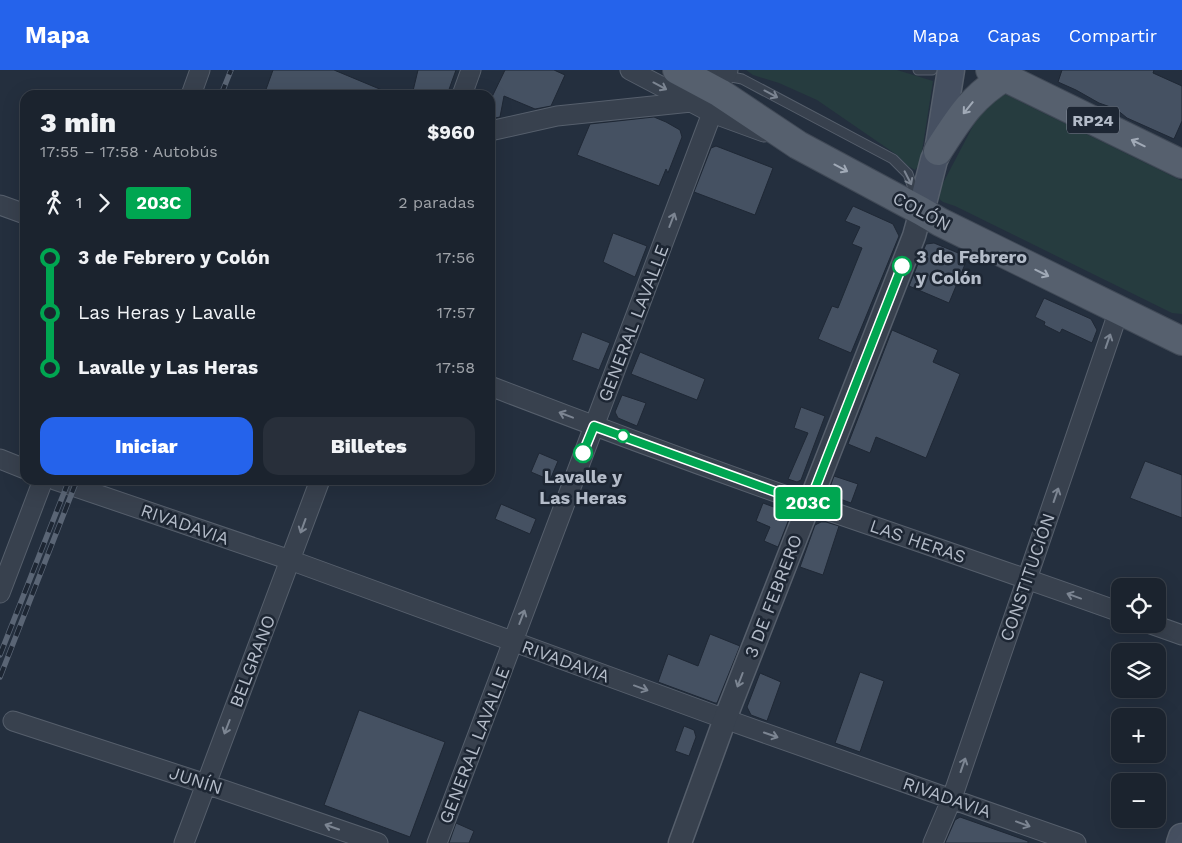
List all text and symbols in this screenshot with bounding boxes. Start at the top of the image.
text: Mapa [25,21,90,49]
text: Mapa [912,25,959,46]
text: Capas [987,25,1041,46]
text: Compartir [1069,25,1157,46]
one-way arrow [653,81,668,91]
one-way arrow [763,90,778,99]
one-way arrow [963,101,974,114]
text: 3 min [40,106,116,139]
road number: RP24 [1067,106,1119,134]
text: $960 [427,121,475,144]
one-way arrow [1131,137,1146,147]
text: 17:55 – 17:58 · Autobús [40,142,218,161]
one-way arrow [833,164,848,173]
one-way arrow [903,170,913,185]
street label: COLÓN [889,187,955,235]
icon: walk [40,189,68,217]
icon: forward [90,189,118,217]
text: 203C [136,192,181,213]
text: 1 [76,193,82,212]
text: 2 paradas [398,193,475,212]
one-way arrow [668,212,677,228]
street label: GENERAL LAVALLE [593,242,673,404]
text: 3 de Febrero y Colón [78,246,270,269]
place label: 3 de Febrero y Colón [915,246,1027,288]
text: 17:56 [436,248,475,267]
marker: 3 de Febrero y Colón [892,256,912,276]
one-way arrow [1035,268,1050,278]
text: Las Heras y Lavalle [78,301,256,324]
text: 17:57 [437,303,475,322]
one-way arrow [1104,334,1113,350]
text: Lavalle y Las Heras [78,356,258,379]
text: 17:58 [436,358,475,377]
one-way arrow [558,410,574,419]
button: Iniciar [40,417,253,475]
button: Billetes [263,417,475,475]
unlabelled marker [616,429,630,443]
marker: Lavalle y Las Heras [573,443,593,463]
place label: Lavalle y Las Heras [539,466,627,508]
line badge: 203C [773,487,843,519]
one-way arrow [1051,487,1061,503]
text: 203C [785,492,831,513]
street label: RIVADAVIA [138,499,232,549]
street label: CONSTITUCIÓN [995,510,1059,644]
street label: LAS HERAS [867,515,969,567]
one-way arrow [298,517,307,533]
street label: 3 DE FEBRERO [740,531,806,661]
map controls [1111,578,1166,828]
button: locate [1111,578,1166,633]
one-way arrow [1067,591,1082,600]
one-way arrow [518,610,527,625]
street label: BELGRANO [225,612,279,710]
street label: RIVADAVIA [519,635,613,687]
button: layers [1111,643,1166,698]
street label: GENERAL LAVALLE [434,664,514,826]
one-way arrow [735,672,744,687]
one-way arrow [633,684,648,693]
button: + [1111,708,1166,763]
one-way arrow [222,719,231,734]
one-way arrow [763,731,778,740]
one-way arrow [959,758,968,773]
street label: JUNÍN [167,762,225,798]
street label: RIVADAVIA [900,772,994,822]
button: − [1111,773,1166,828]
one-way arrow [1015,820,1031,829]
one-way arrow [325,822,340,831]

